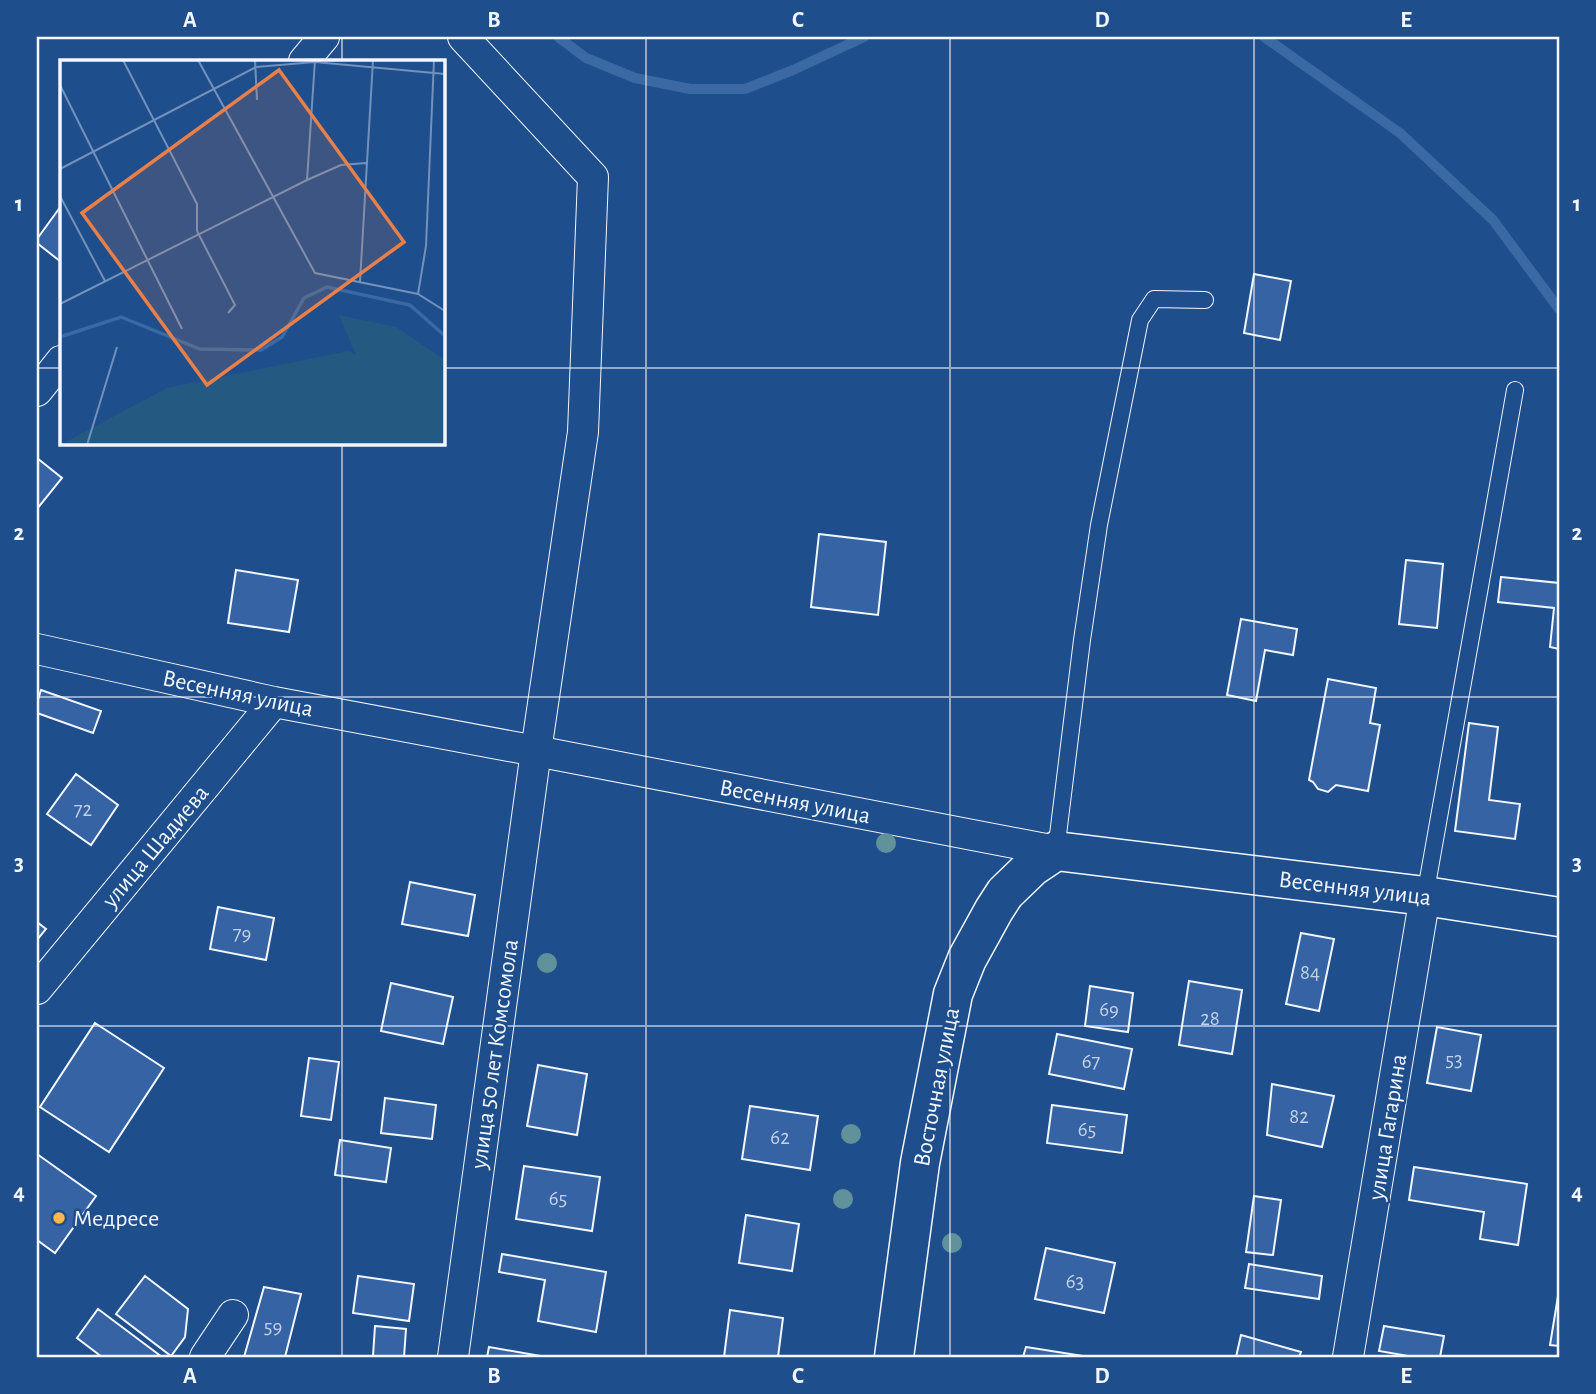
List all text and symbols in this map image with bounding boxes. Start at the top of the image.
text: A [183,9,197,32]
text: B [487,9,501,32]
text: C [792,9,804,32]
text: D [1094,9,1110,32]
text: E [1400,9,1412,32]
inset map [60,60,444,444]
text: 1 [15,193,23,216]
text: 1 [1573,193,1581,216]
text: 2 [14,522,25,545]
text: 2 [1572,522,1583,545]
street label: Весенняя улица [160,666,315,722]
street label: Весенняя улица [717,776,872,828]
street label: улица Шадиева [97,781,214,913]
house number: 72 [74,799,92,820]
text: 3 [14,852,24,875]
text: 3 [1572,852,1582,875]
street label: Весенняя улица [1277,868,1433,910]
house number: 79 [233,923,251,944]
street label: улица 50 лет Комсомола [467,938,523,1171]
house number: 84 [1300,962,1320,983]
house number: 69 [1099,999,1119,1020]
street label: Восточная улица [910,1006,964,1169]
house number: 28 [1200,1008,1220,1029]
house number: 53 [1445,1049,1463,1070]
house number: 67 [1082,1051,1101,1072]
street label: улица Гагарина [1364,1052,1411,1203]
house number: 82 [1289,1106,1309,1127]
house number: 65 [1078,1119,1096,1140]
house number: 62 [770,1127,790,1148]
text: 4 [13,1181,25,1204]
text: 4 [1571,1181,1583,1204]
house number: 65 [549,1188,567,1209]
place label: Медресе [73,1207,159,1231]
marker: Медресе [51,1210,67,1226]
house number: 63 [1066,1271,1084,1292]
house number: 59 [264,1316,282,1337]
text: A [183,1365,197,1388]
text: B [487,1365,501,1388]
text: C [792,1365,804,1388]
text: D [1094,1365,1110,1388]
text: E [1400,1365,1412,1388]

